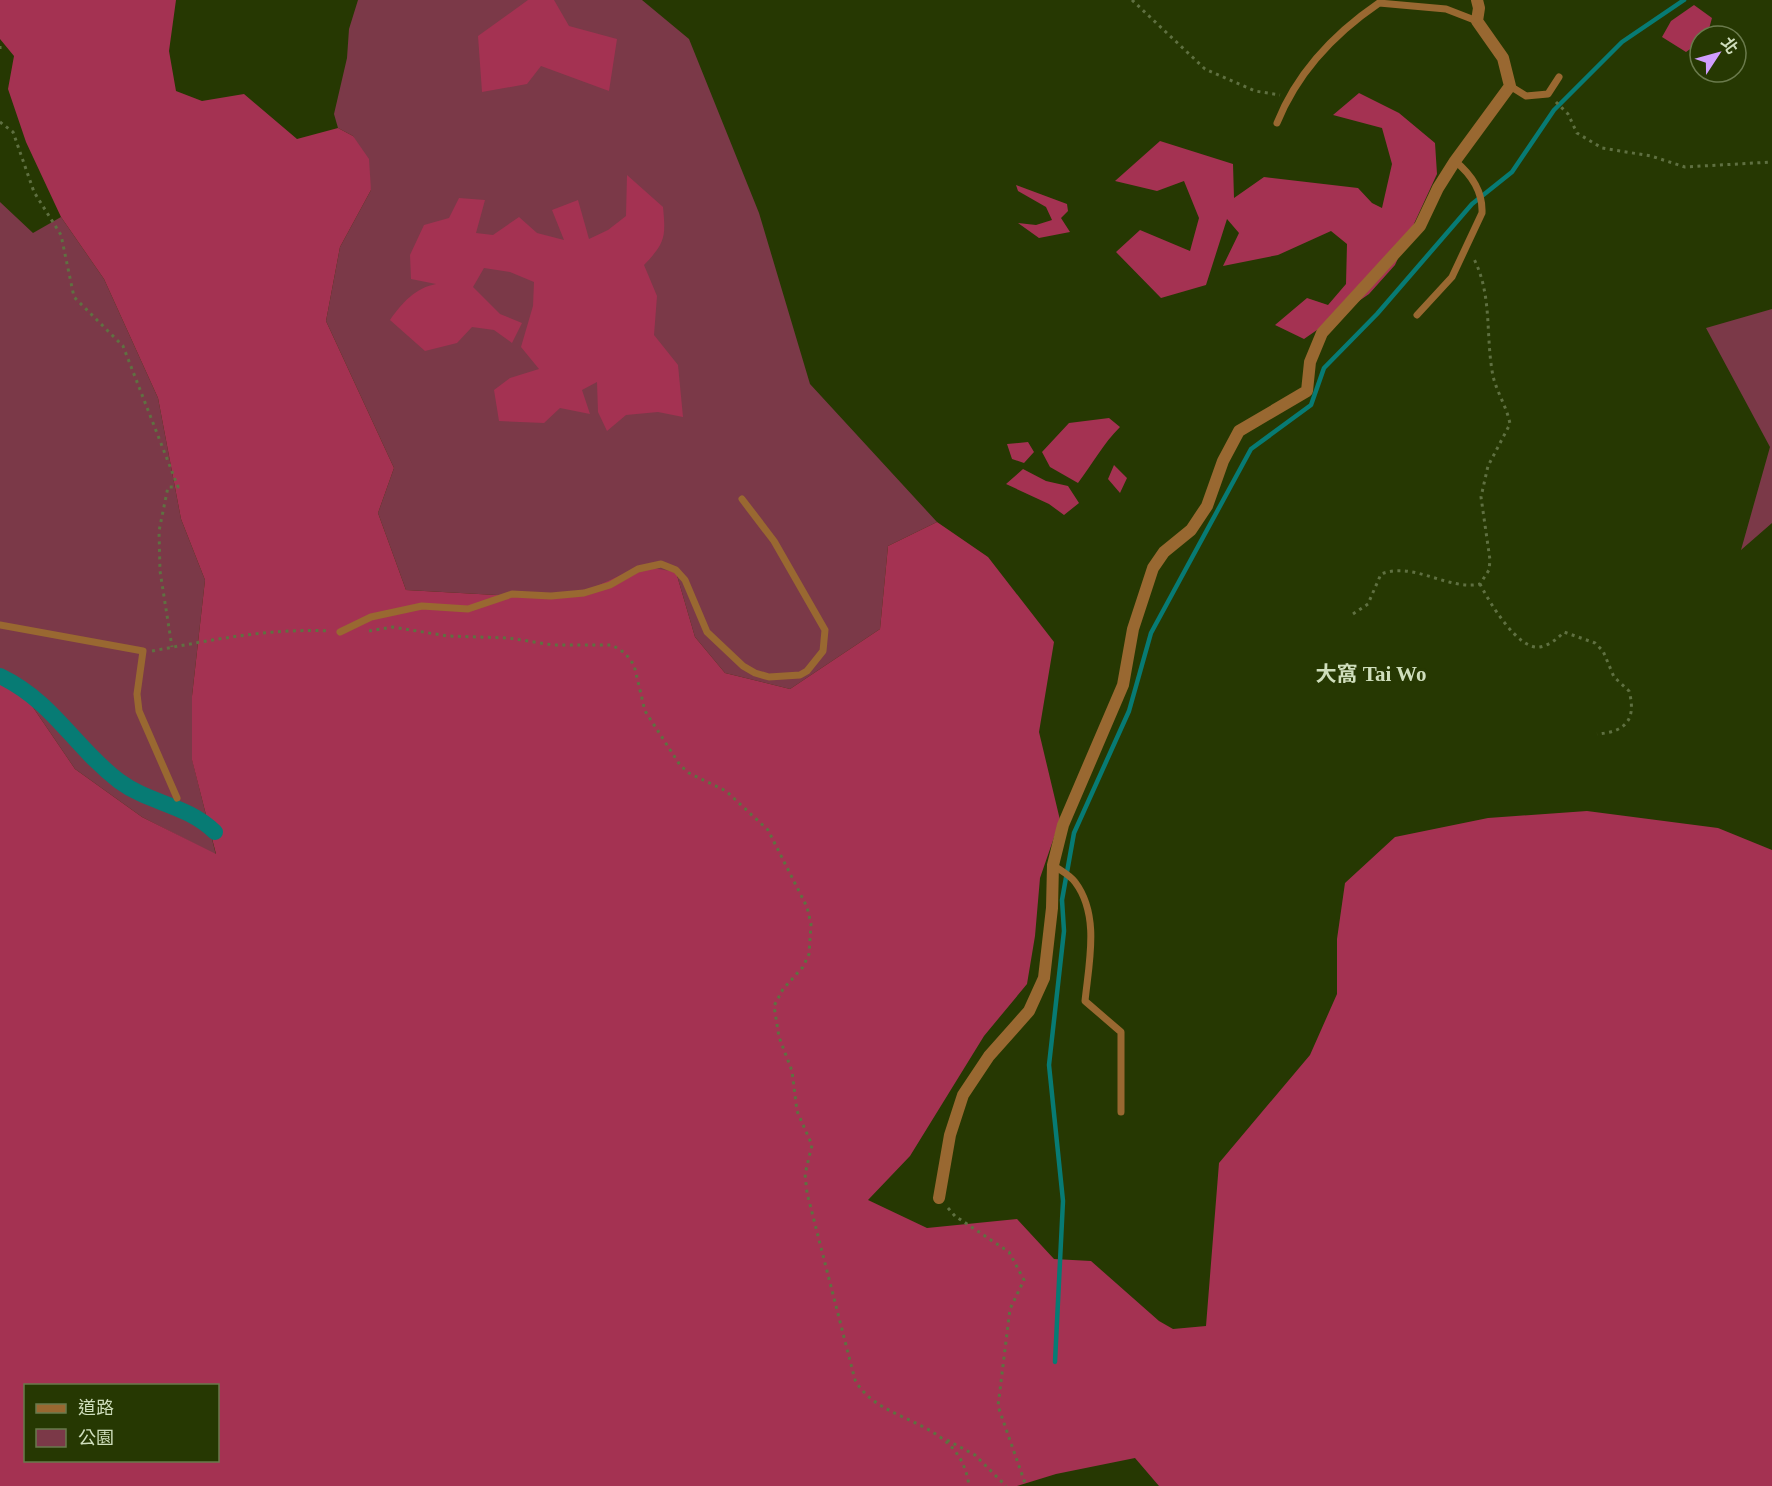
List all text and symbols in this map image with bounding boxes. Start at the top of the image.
north arrow [1688,24,1748,84]
text: 北 [1718,34,1741,57]
district label: 大窩 Tai Wo [1316,662,1426,686]
legend [24,1384,219,1462]
text: 道路 [78,1398,114,1418]
text: 公園 [78,1428,114,1448]

